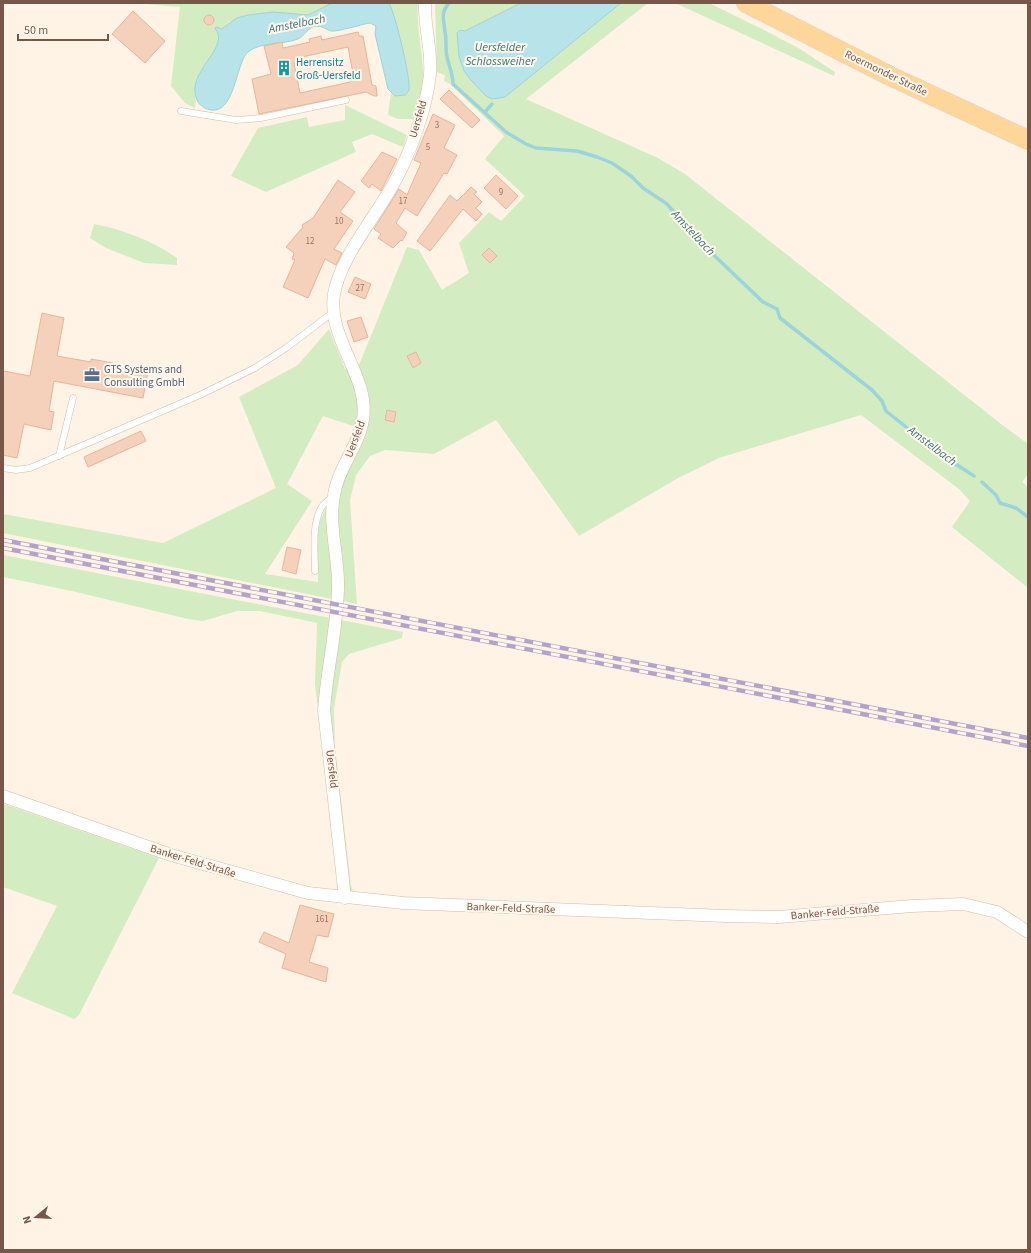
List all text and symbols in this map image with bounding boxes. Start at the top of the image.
water label: Amstelbach [266,10,327,38]
scale bar [18,16,108,42]
text: 50 m [24,22,48,39]
water label: Uersfelder Schlossweiher [465,39,536,70]
street label: Roermonder Straße [842,46,930,100]
place label: Herrensitz Groß-Uersfeld [296,55,361,83]
building icon: Herrensitz Groß-Uersfeld [275,59,293,77]
street label: Uersfeld [405,98,431,140]
house number: 3 [435,119,440,132]
house number: 5 [426,141,431,154]
house number: 9 [499,186,504,199]
house number: 17 [399,195,408,208]
water label: Amstelbach [667,205,719,260]
house number: 10 [335,215,344,228]
house number: 12 [306,235,315,248]
house number: 27 [356,282,365,295]
place label: GTS Systems and Consulting GmbH [104,362,185,390]
office icon: GTS Systems and Consulting GmbH [83,366,101,384]
street label: Uersfeld [341,418,369,460]
water label: Amstelbach [903,421,960,470]
street label: Uersfeld [322,749,342,789]
street label: Banker-Feld-Straße [148,841,238,881]
street label: Banker-Feld-Straße [466,899,556,917]
street label: Banker-Feld-Straße [790,901,880,923]
house number: 161 [315,913,329,926]
north arrow [16,1197,56,1237]
text: N [19,1214,35,1226]

